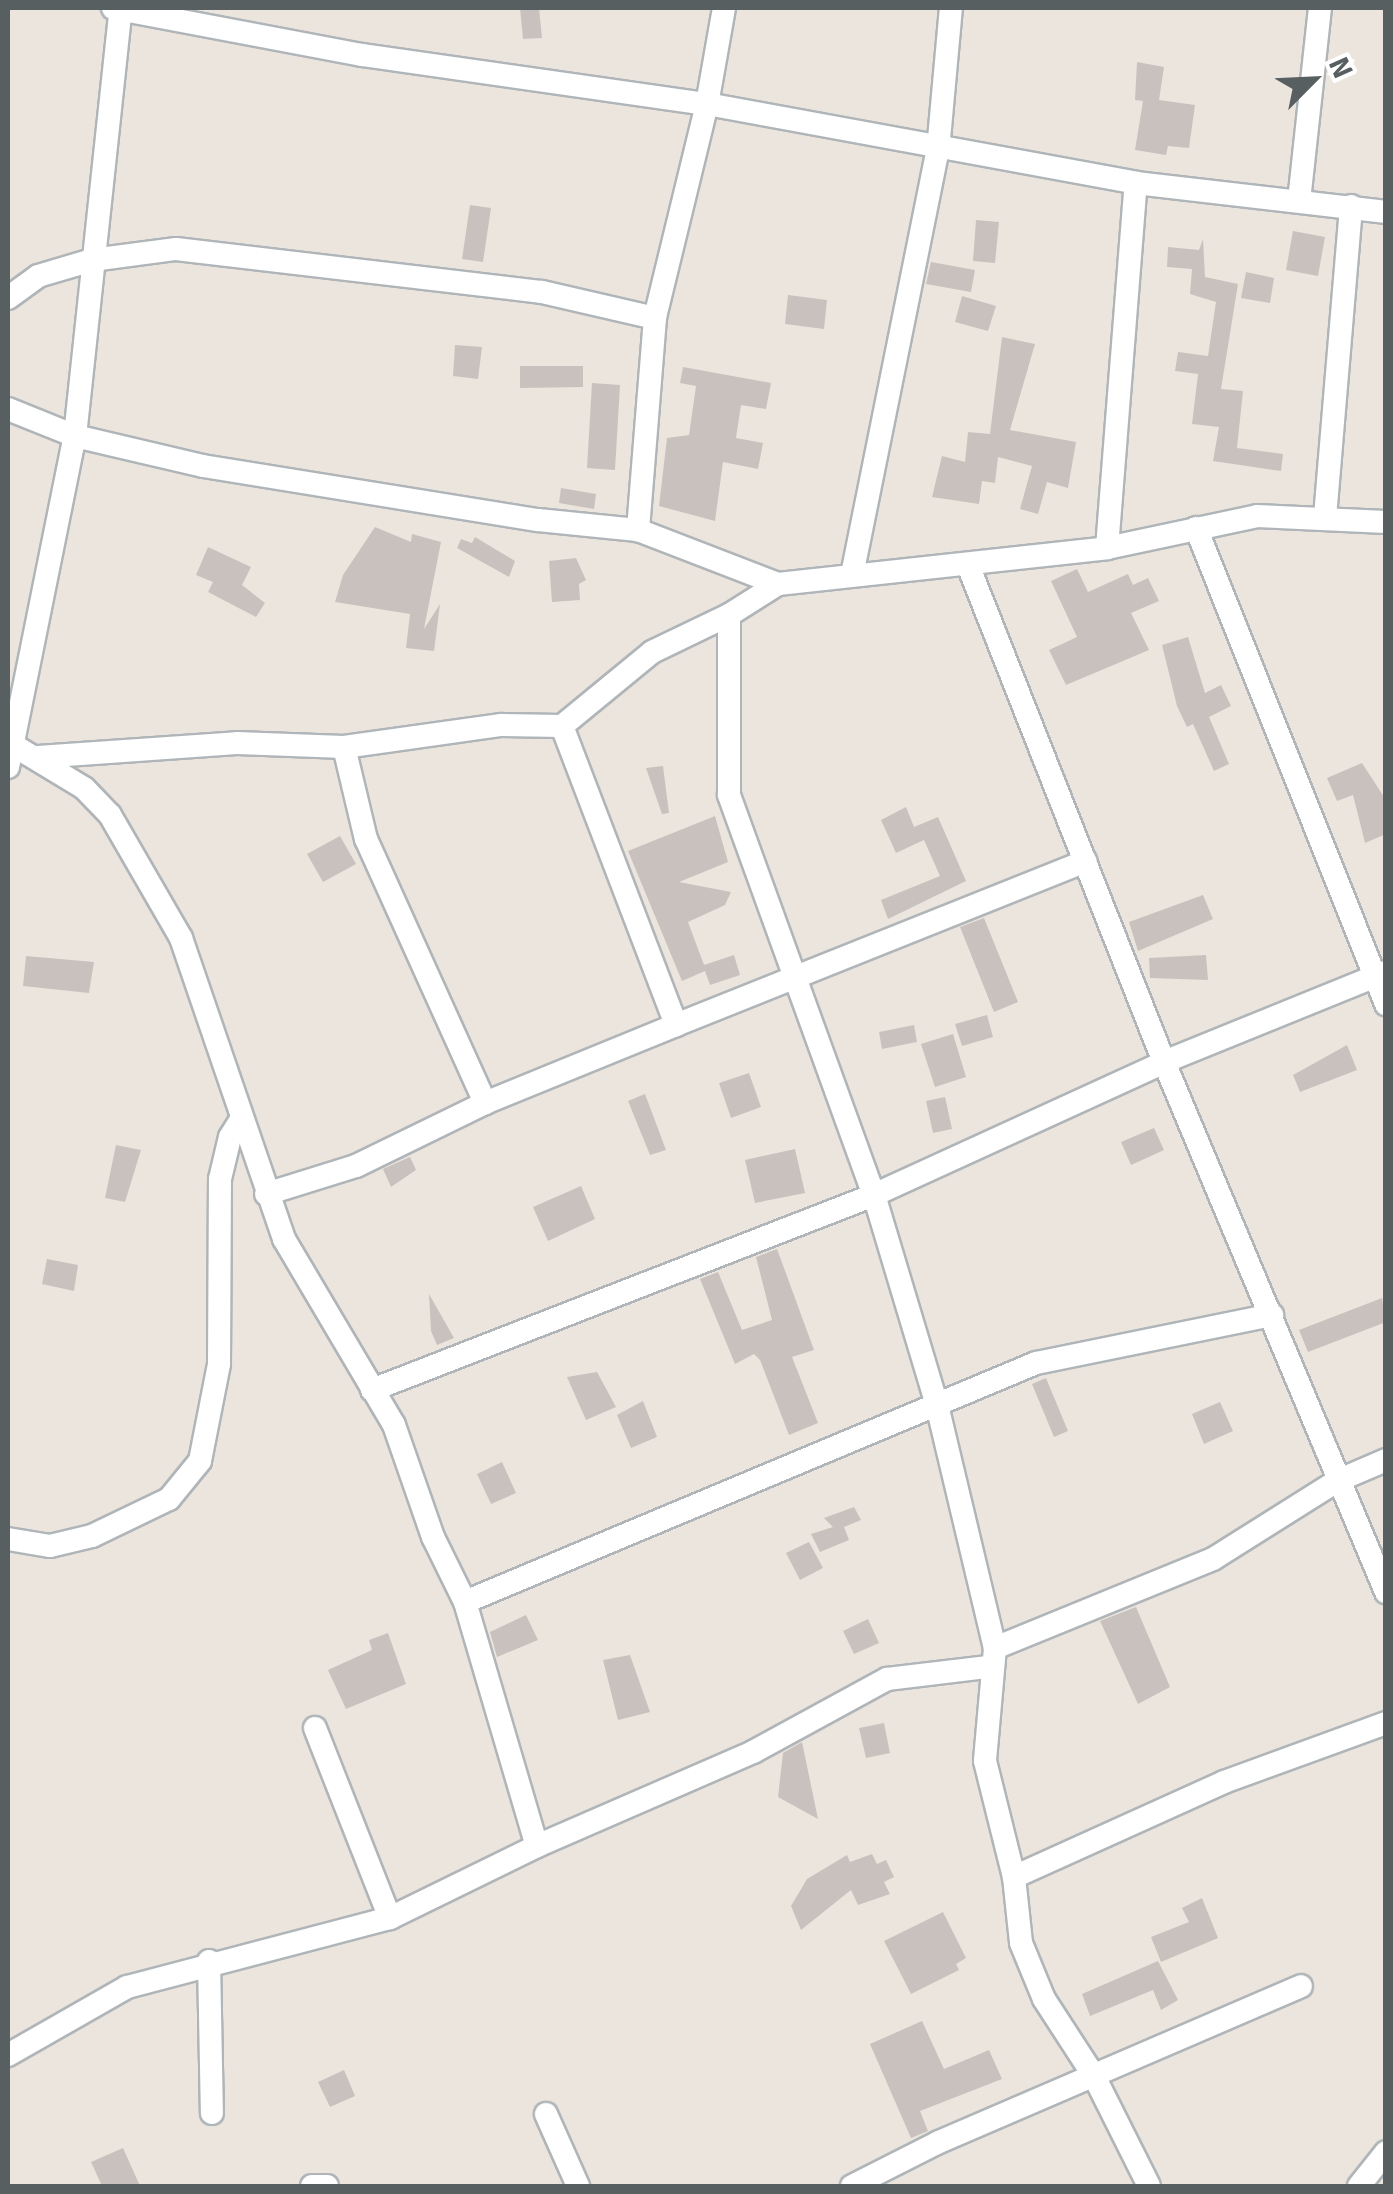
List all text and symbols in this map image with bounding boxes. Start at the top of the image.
north arrow [1263,30,1363,130]
text: N [1321,52,1360,84]

